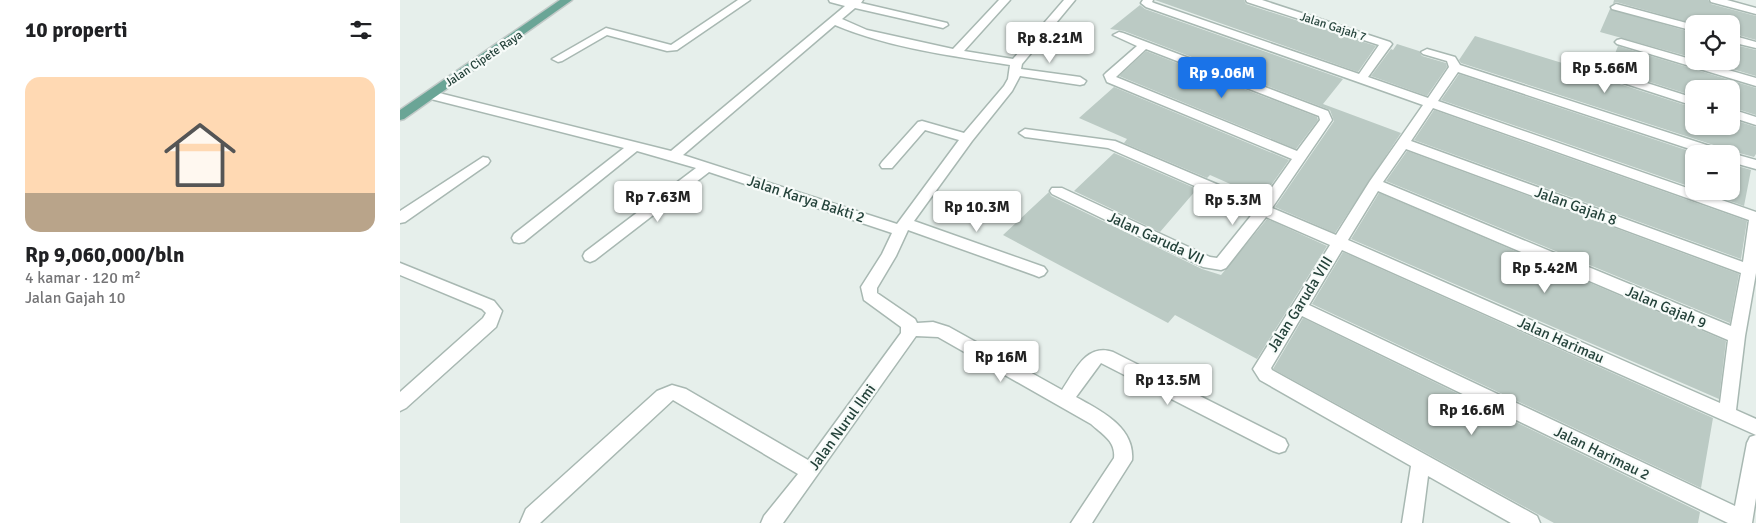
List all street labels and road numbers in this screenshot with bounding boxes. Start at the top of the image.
street label: Jalan Gajah 7 [1298,9,1368,45]
street label: Jalan Cipete Raya [442,28,526,90]
street label: Jalan Karya Bakti 2 [745,171,867,227]
street label: Jalan Gajah 8 [1532,183,1620,229]
street label: Jalan Garuda VII [1105,208,1207,268]
street label: Jalan Garuda VIII [1263,253,1337,355]
street label: Jalan Gajah 9 [1623,282,1709,332]
street label: Jalan Harimau [1515,313,1607,367]
street label: Jalan Nurul Ilmi [805,380,879,474]
street label: Jalan Harimau 2 [1551,422,1653,484]

